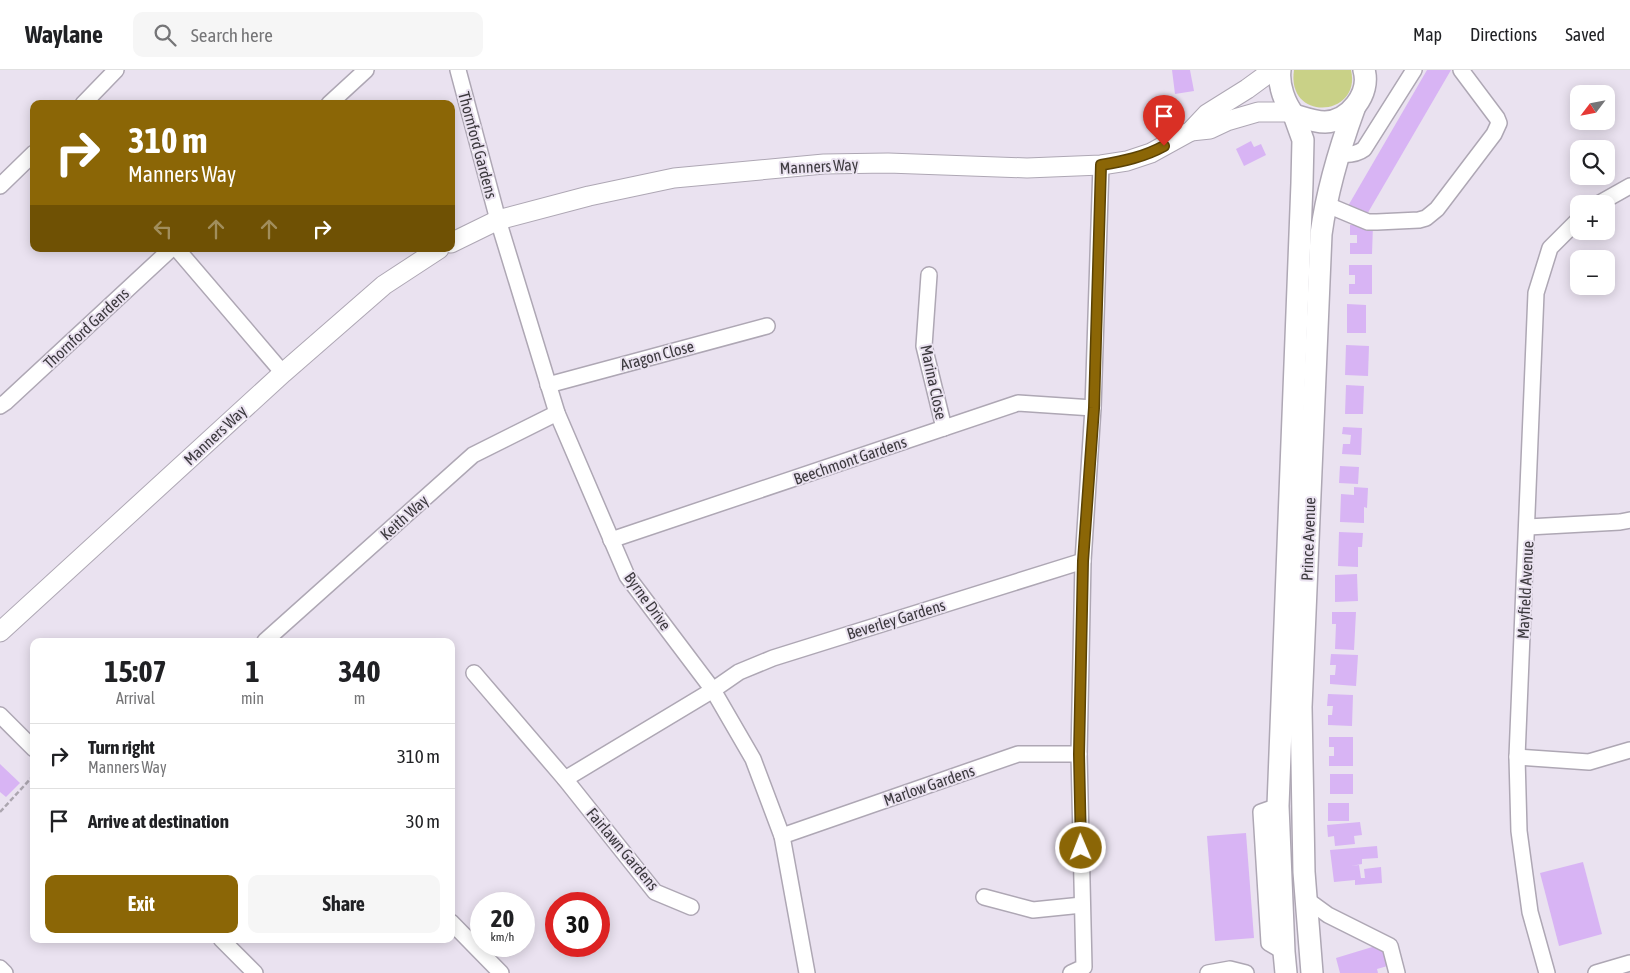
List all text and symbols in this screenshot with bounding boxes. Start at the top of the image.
search box [133,12,483,57]
text: Waylane [25,21,103,48]
icon: search [151,21,179,49]
text: Search here [191,24,273,46]
text: Map [1413,24,1442,45]
text: Directions [1470,24,1537,45]
text: Saved [1565,24,1605,45]
north arrow [1570,85,1615,130]
map controls [1570,85,1615,295]
street label: Thornford Gardens [455,90,501,201]
pin [1143,95,1185,146]
icon: arrive [1150,102,1178,130]
icon: right [45,120,110,185]
text: 310 m [128,120,207,160]
button: search [1570,140,1615,185]
street label: Manners Way [779,155,859,178]
text: Manners Way [128,161,236,187]
button: + [1570,195,1615,240]
icon: left [149,215,177,243]
icon: ahead [202,215,230,243]
icon: ahead [255,215,283,243]
icon: right [308,215,336,243]
button: − [1570,250,1615,295]
street label: Thornford Gardens [40,284,133,372]
street label: Aragon Close [618,337,696,374]
street label: Marina Close [917,343,951,421]
street label: Manners Way [180,401,251,469]
street label: Beechmont Gardens [791,432,909,488]
street label: Keith Way [376,491,433,544]
street label: Prince Avenue [1298,497,1318,581]
street label: Mayfield Avenue [1513,540,1538,640]
street label: Byrne Drive [620,569,675,634]
street label: Beverley Gardens [845,595,948,643]
text: 15:07 [104,654,167,688]
text: 1 [245,654,260,688]
text: 340 [338,654,381,688]
text: Arrival [116,689,155,707]
text: min [241,689,264,707]
text: m [354,689,365,707]
text: Turn right [88,736,155,758]
icon: right [45,742,73,770]
text: 310 m [397,745,440,767]
text: Manners Way [88,758,167,776]
street label: Marlow Gardens [881,761,977,809]
street label: Fairlawn Gardens [583,804,663,894]
icon: arrive [45,807,73,835]
text: Arrive at destination [88,810,229,832]
text: 30 m [406,810,440,832]
position arrow [1054,821,1106,873]
button: Exit [45,875,238,933]
button: Share [248,875,440,933]
speed limit sign: 30 [545,892,610,957]
text: 20 [491,904,514,932]
text: km/h [491,930,514,944]

